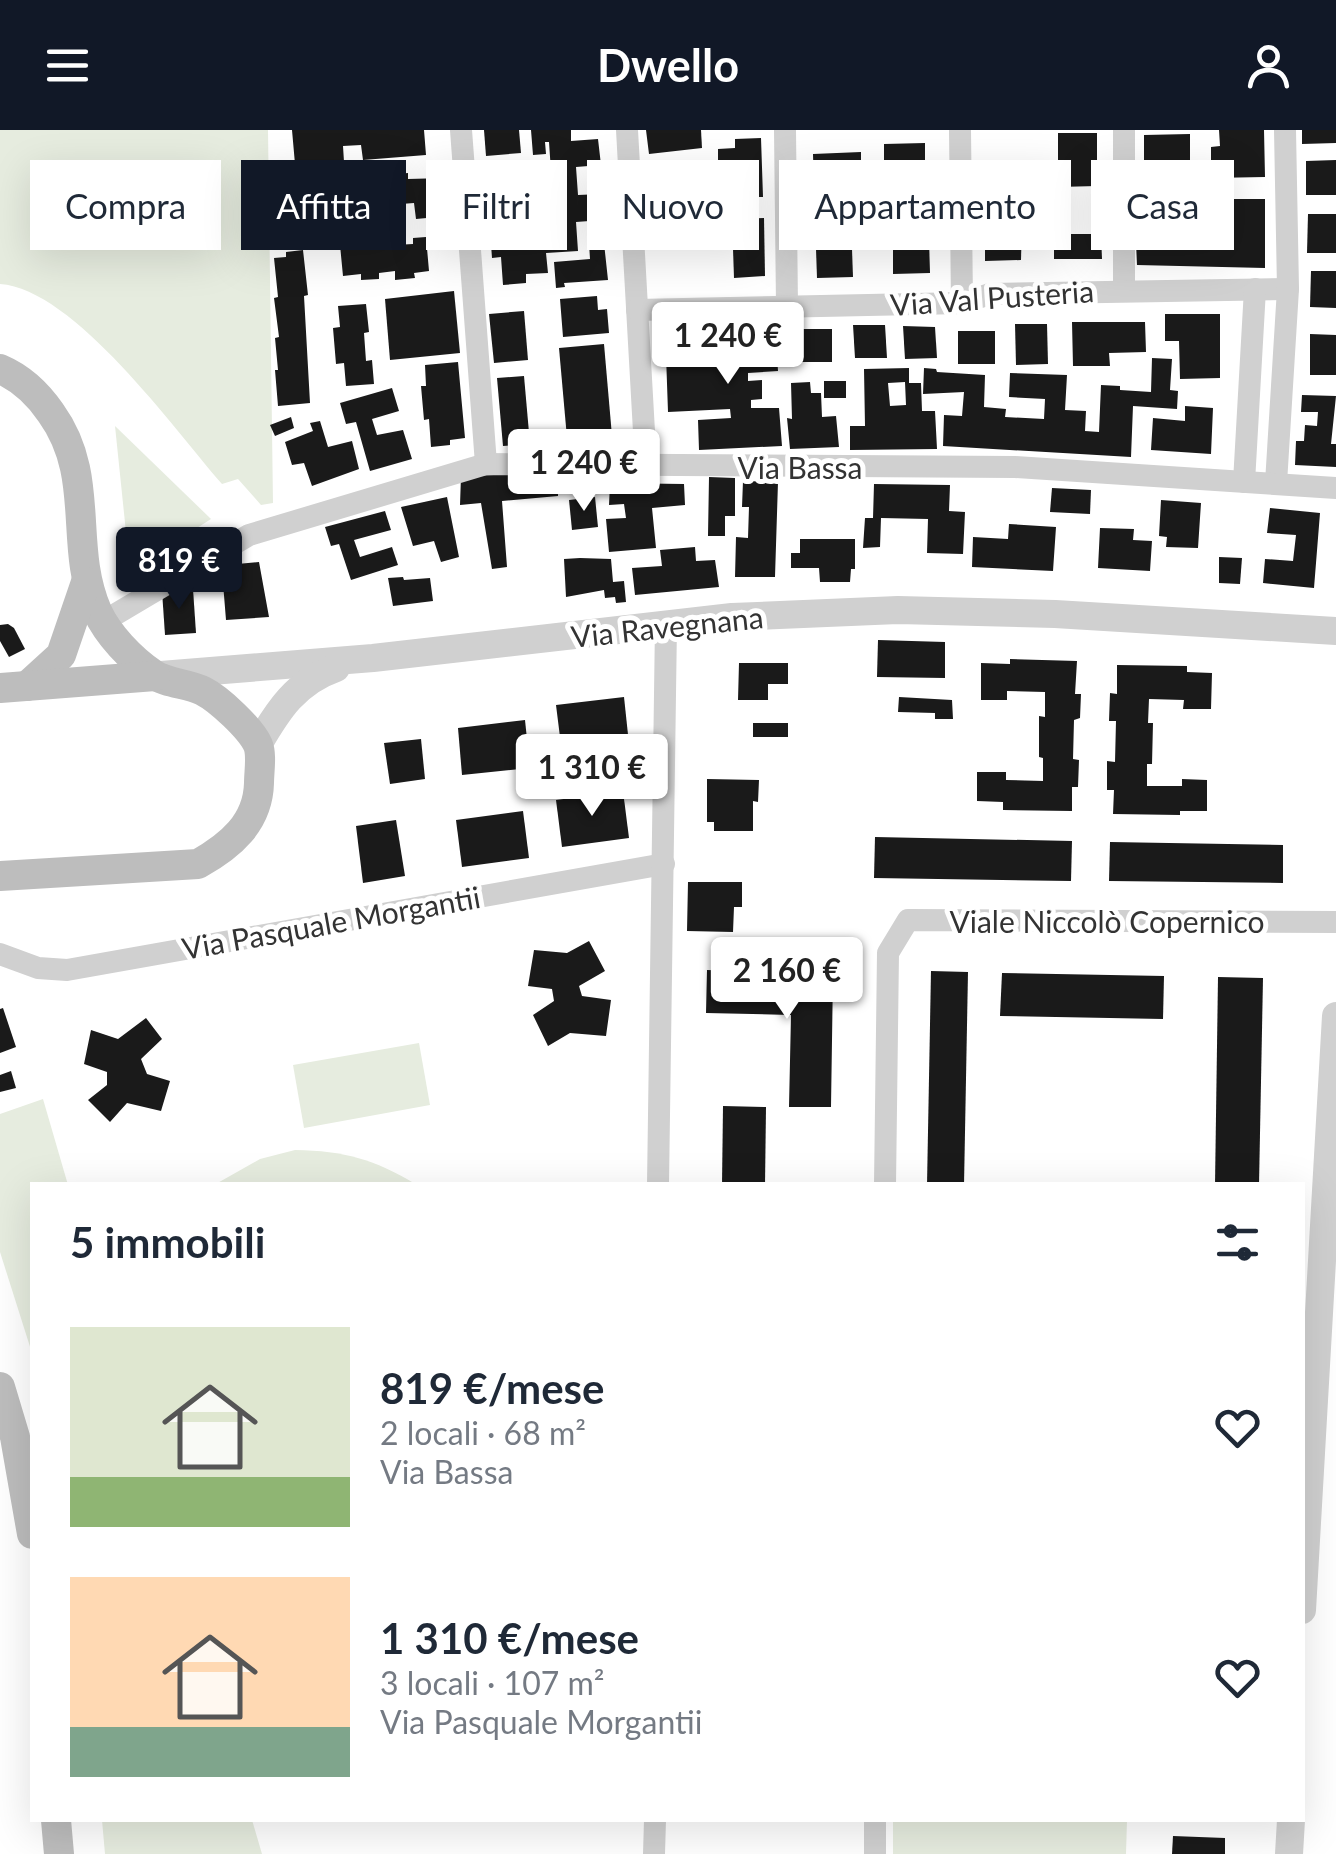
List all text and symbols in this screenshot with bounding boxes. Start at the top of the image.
icon: menu [40,38,95,93]
text: Dwello [597,38,739,92]
icon: person [1241,38,1296,93]
chip: Compra [30,160,221,250]
chip: Affitta [241,160,406,250]
chip: Filtri [426,160,567,250]
chip: Nuovo [587,160,759,250]
chip: Appartamento [779,160,1071,250]
chip: Casa [1091,160,1234,250]
street label: Via Val Pusteria [889,272,1095,322]
pin: 1 240 € [636,302,820,387]
text: 1 240 € [674,315,782,354]
pin: 1 240 € [492,429,676,514]
text: 1 240 € [530,442,638,481]
street label: Via Bassa [737,449,863,485]
pin: 819 € [109,527,249,612]
text: 819 € [138,540,220,579]
street label: Via Ravegnana [569,598,765,654]
pin: 1 310 € [500,734,684,819]
text: 1 310 € [538,747,646,786]
street label: Via Pasquale Morgantii [179,878,483,966]
street label: Viale Niccolò Copernico [949,903,1265,939]
pin: 2 160 € [695,937,879,1022]
text: 2 160 € [733,950,841,989]
icon: filters [1210,1215,1265,1270]
text: 5 immobili [70,1217,265,1267]
text: 819 €/mese [380,1363,604,1413]
icon: home [150,1367,270,1487]
icon: heart [1210,1400,1265,1455]
text: 2 locali · 68 m² [380,1413,586,1452]
text: Via Bassa [380,1452,513,1491]
text: 1 310 €/mese [380,1613,639,1663]
icon: home [150,1617,270,1737]
icon: heart [1210,1650,1265,1705]
text: 3 locali · 107 m² [380,1663,604,1702]
text: Via Pasquale Morgantii [380,1702,702,1741]

